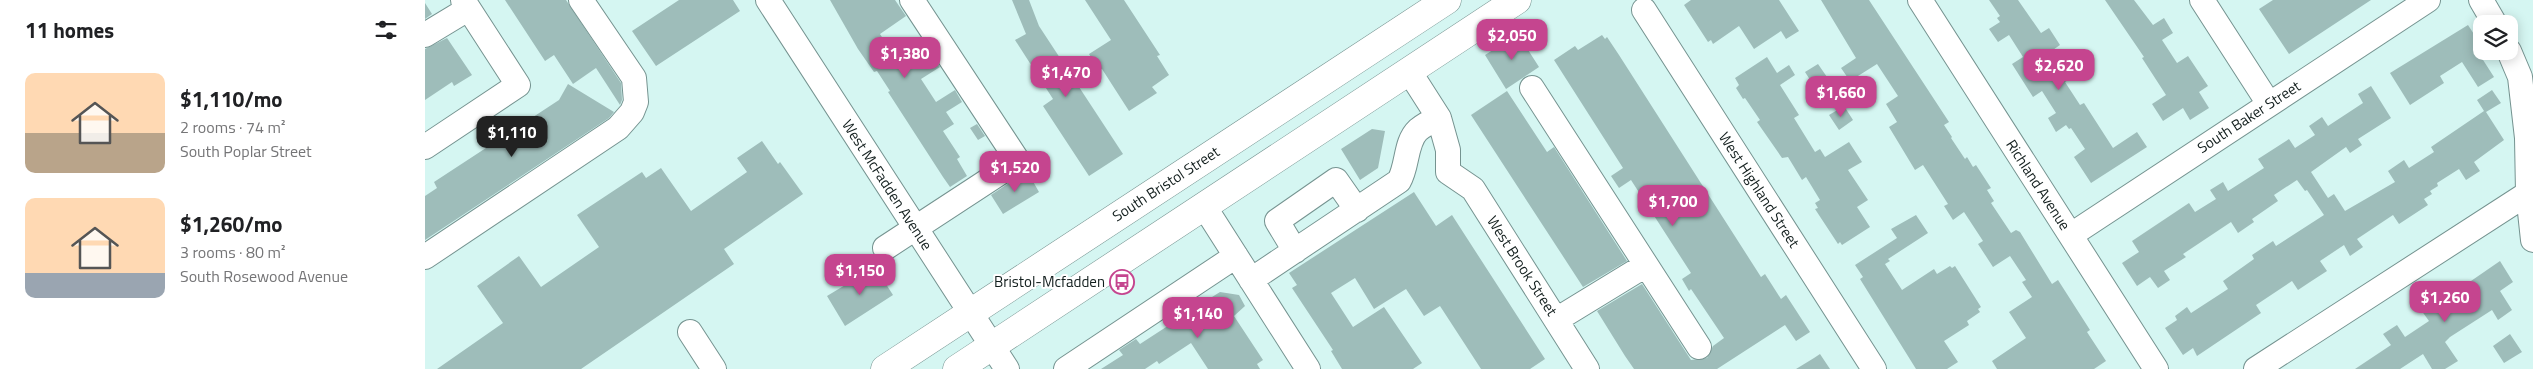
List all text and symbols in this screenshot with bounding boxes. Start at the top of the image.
text: 11 homes [25,14,114,46]
map controls [2473,15,2518,60]
button: layers [2473,15,2518,60]
icon: filters [372,16,400,44]
pin: $2,050 [1471,18,1553,61]
text: $2,050 [1487,23,1537,47]
pin: $1,380 [864,36,946,79]
text: $1,380 [880,41,930,65]
pin: $2,620 [2018,48,2100,91]
text: $2,620 [2034,53,2084,77]
pin: $1,470 [1025,56,1107,98]
text: $1,470 [1041,60,1091,84]
street label: South Baker Street [2193,74,2306,159]
pin: $1,660 [1800,76,1882,118]
text: $1,660 [1816,80,1866,104]
text: $1,110/mo [180,83,282,115]
icon: home [65,93,125,153]
text: 2 rooms · 74 m² [180,115,285,139]
street label: West McFadden Avenue [836,115,938,255]
pin: $1,110 [471,116,553,158]
text: $1,110 [487,120,537,144]
street label: West Highland Street [1713,127,1806,253]
street label: Richland Avenue [2000,135,2076,235]
text: South Poplar Street [180,139,312,163]
street label: South Bristol Street [1107,140,1225,227]
pin: $1,520 [974,150,1056,193]
text: $1,520 [990,155,1040,179]
pin: $1,700 [1632,184,1714,227]
text: $1,700 [1648,189,1698,213]
text: $1,260/mo [180,208,282,240]
street label: West Brook Street [1481,211,1564,321]
icon: home [65,218,125,278]
text: 3 rooms · 80 m² [180,240,285,264]
pin: $1,150 [819,254,901,296]
text: $1,150 [835,258,885,282]
text: South Rosewood Avenue [180,264,348,288]
bus stop icon: Bristol-Mcfadden [1109,269,1135,295]
place label: Bristol-Mcfadden [994,270,1105,293]
pin: $1,260 [2404,280,2486,323]
text: $1,260 [2420,285,2470,309]
pin: $1,140 [1157,296,1239,339]
text: $1,140 [1173,301,1223,325]

